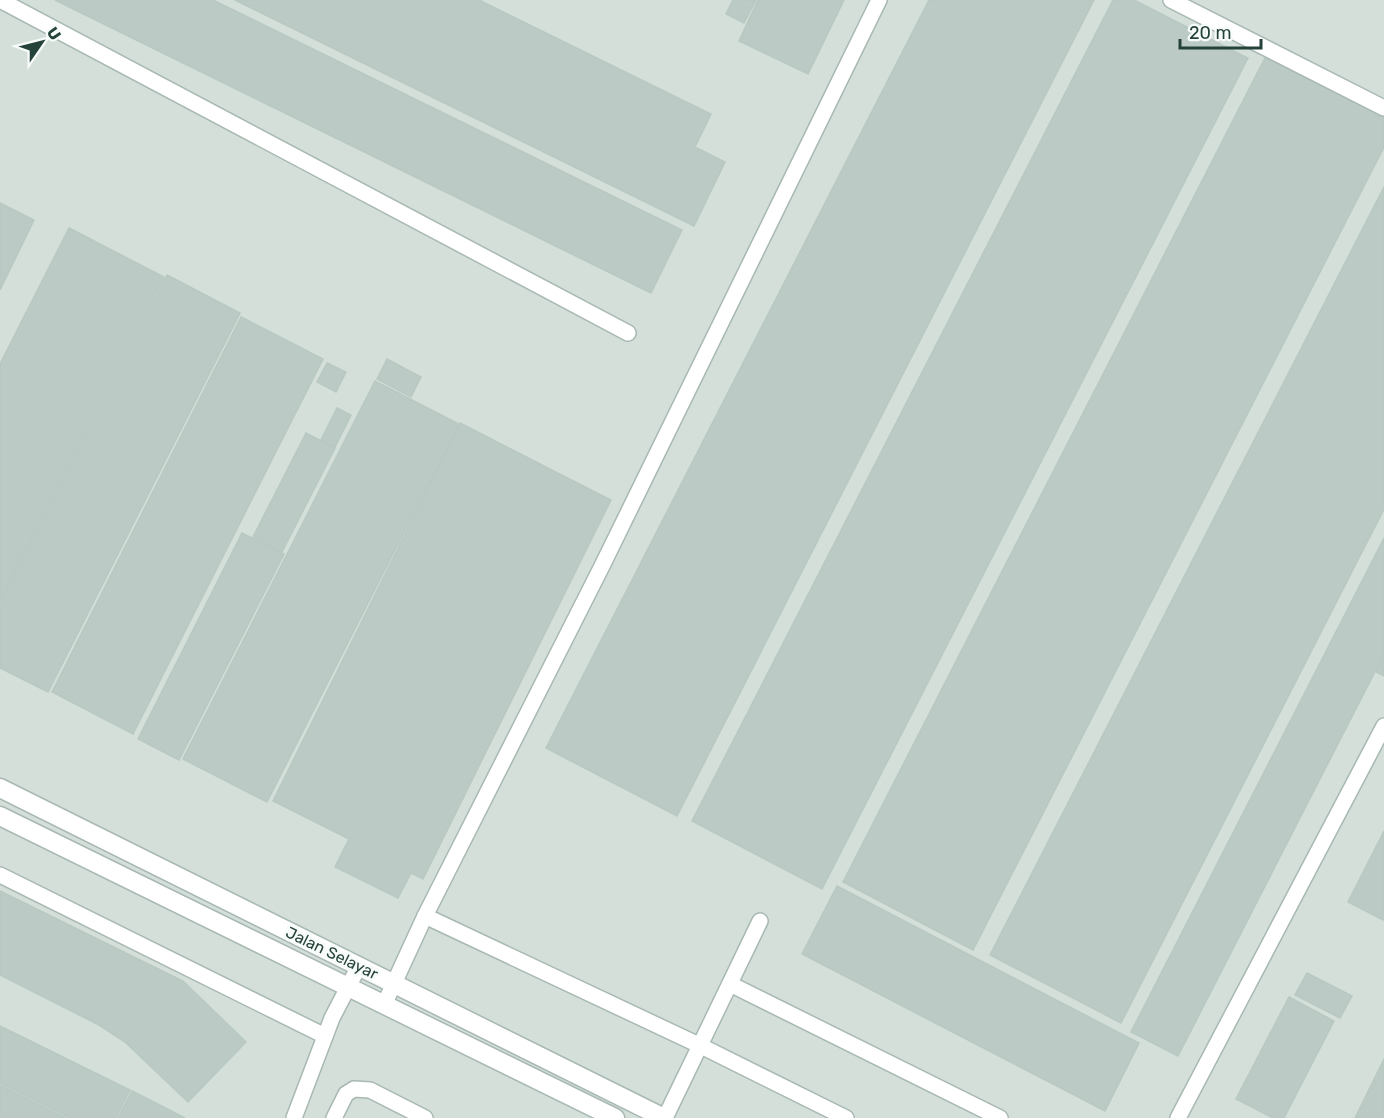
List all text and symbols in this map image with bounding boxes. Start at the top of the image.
north arrow [12,12,72,72]
scale bar [1180,12,1261,50]
text: 20 m [1189,22,1231,44]
text: U [43,23,65,44]
street label: Jalan Selayar [283,923,381,983]

